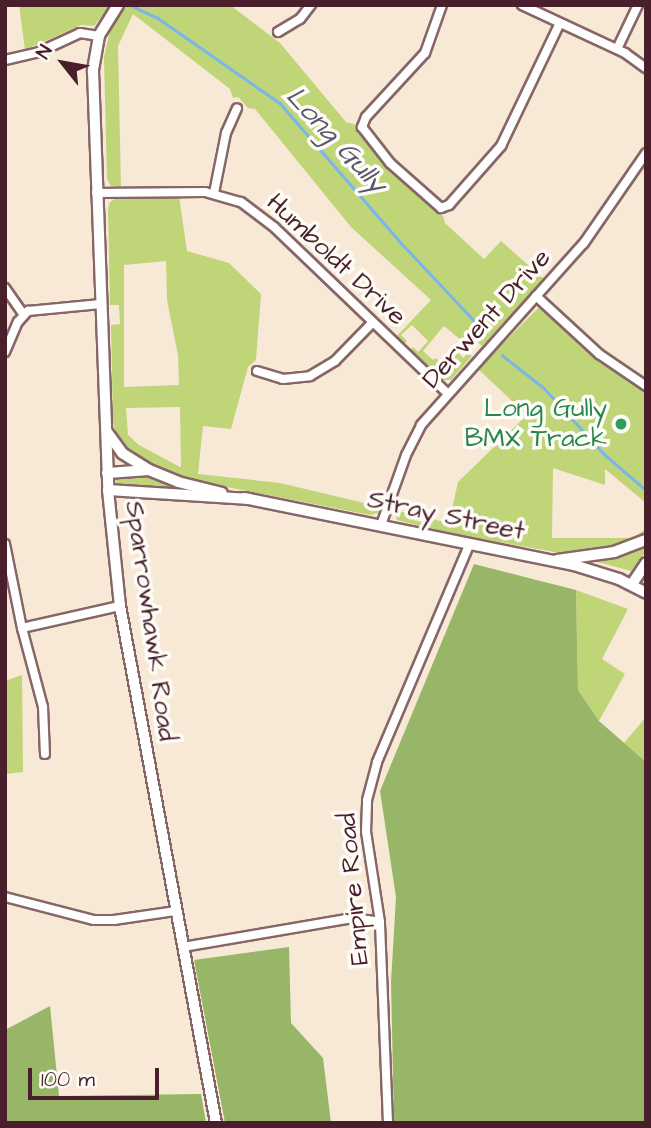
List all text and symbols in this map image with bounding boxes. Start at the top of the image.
north arrow [28,28,98,98]
text: N [30,40,59,64]
water label: Long Gully [279,80,393,200]
street label: Humboldt Drive [260,187,412,333]
street label: Derwent Drive [416,243,558,395]
place label: Long Gully BMX Track [465,393,607,454]
marker: Long Gully BMX Track [613,416,629,432]
street label: Stray Street [365,484,527,548]
street label: Sparrowhawk Road [118,499,182,743]
street label: Empire Road [332,812,376,966]
scale bar [32,1054,163,1098]
text: 100 m [41,1065,95,1094]

